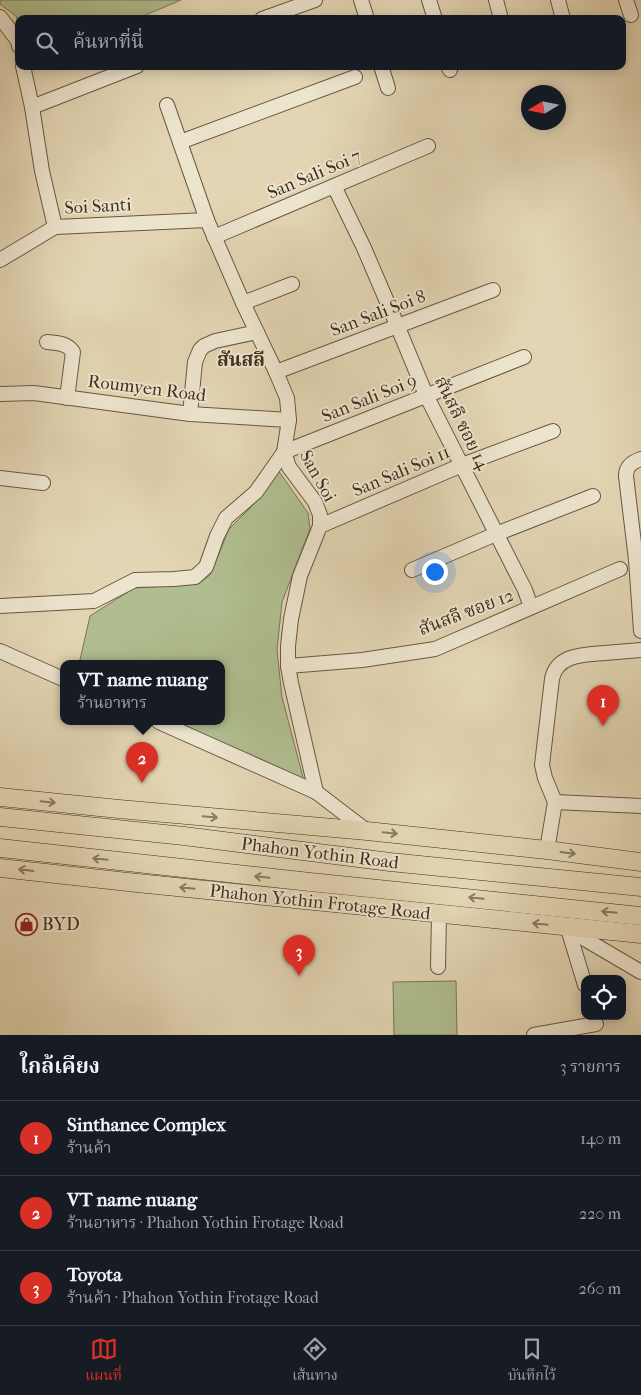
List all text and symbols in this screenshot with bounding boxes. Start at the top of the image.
search box [15,15,626,70]
icon: search [33,29,61,57]
text: ค้นหาที่นี่ [73,31,144,53]
north arrow [521,85,566,130]
street label: San Sali Soi 7 [264,145,365,204]
street label: Soi Santi [64,194,133,219]
street label: San Sali Soi 8 [328,286,429,341]
district label: สันสลี [217,349,265,371]
street label: San Sali Soi 9 [319,370,420,427]
street label: Roumyen Road [87,371,207,406]
street label: สันสลี ซอย 14 [430,373,493,474]
street label: San Sali Soi 11 [349,441,453,501]
street label: San Soi [295,447,341,506]
your location [422,559,448,585]
street label: สันสลี ซอย 12 [416,585,517,640]
popup [60,660,225,725]
text: VT name nuang [77,669,208,691]
pin: 1 [587,685,619,726]
text: ร้านอาหาร [77,693,147,712]
pin: 2 [126,742,158,783]
one-way arrow [40,797,56,807]
one-way arrow [202,812,218,822]
one-way arrow [381,828,397,838]
street label: Phahon Yothin Road [240,833,400,874]
one-way arrow [560,848,576,858]
one-way arrow [92,854,108,864]
one-way arrow [18,865,34,875]
one-way arrow [254,872,270,882]
street label: Phahon Yothin Frotage Road [209,880,432,925]
one-way arrow [179,883,195,893]
one-way arrow [469,894,485,903]
one-way arrow [601,907,617,917]
shop icon: BYD [14,912,38,936]
place label: BYD [42,914,80,935]
one-way arrow [533,920,549,929]
pin: 3 [283,935,315,976]
map controls [581,975,626,1020]
button: locate [581,975,626,1020]
text: ใกล้เคียง [20,1054,100,1078]
text: 3 รายการ [560,1057,621,1076]
text: Sinthanee Complex [67,1114,226,1136]
text: 1 [33,1129,39,1148]
text: 140 m [580,1129,621,1148]
text: ร้านค้า [67,1138,111,1157]
text: VT name nuang [67,1189,197,1211]
text: 2 [32,1204,40,1223]
text: 220 m [579,1204,621,1223]
text: ร้านอาหาร · Phahon Yothin Frotage Road [67,1213,344,1232]
text: Toyota [67,1264,122,1286]
text: 3 [33,1279,39,1298]
text: 260 m [579,1279,621,1298]
text: ร้านค้า · Phahon Yothin Frotage Road [67,1288,319,1307]
tab: แผนที่ [85,1335,122,1387]
tab: เส้นทาง [292,1335,338,1387]
tab: บันทึกไว้ [508,1335,556,1387]

